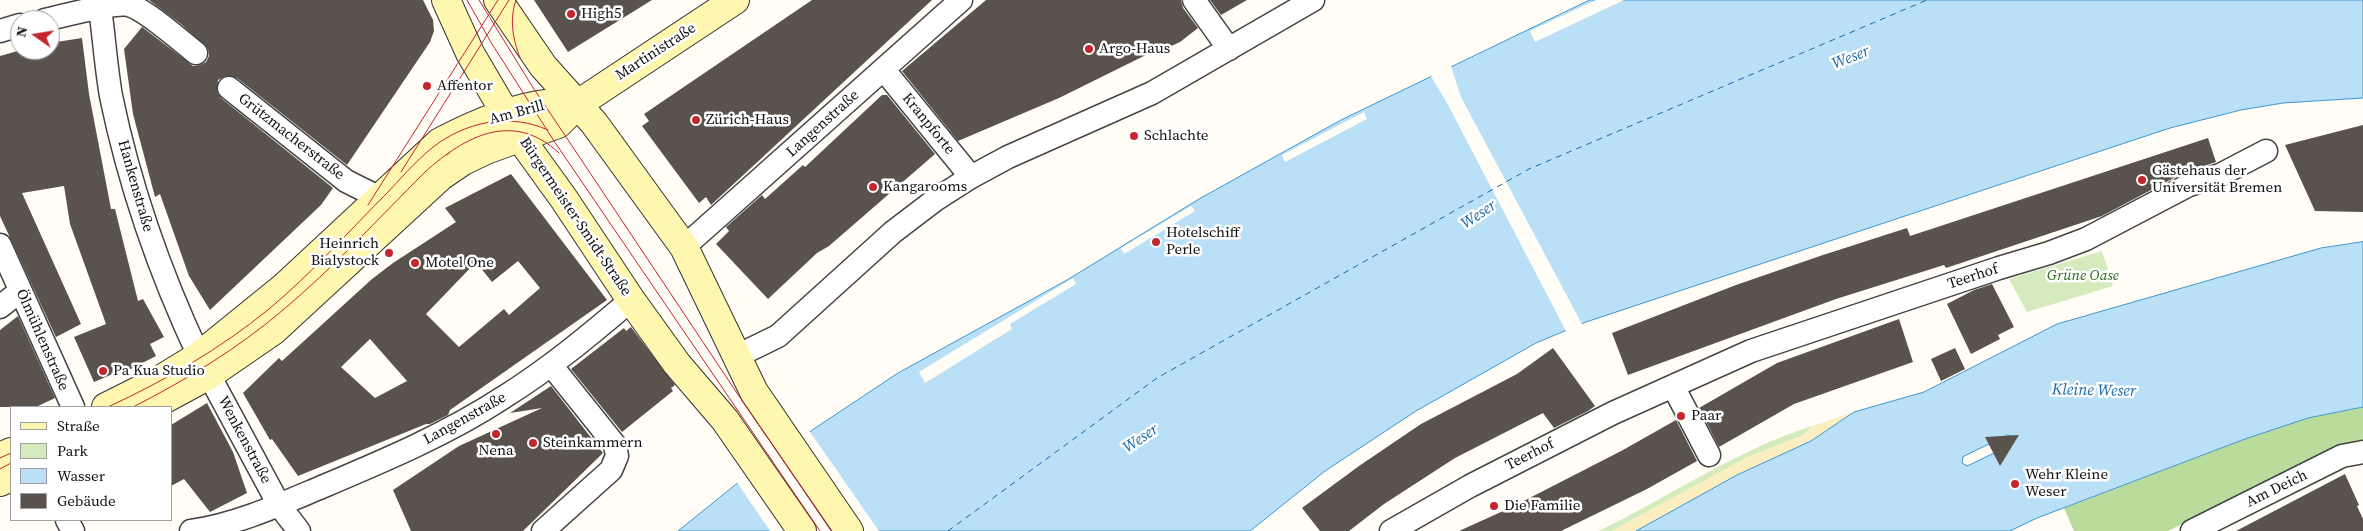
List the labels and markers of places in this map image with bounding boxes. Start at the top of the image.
place label: High5 [581,5,621,23]
marker: High5 [565,8,577,20]
place label: Argo-Haus [1099,40,1170,58]
marker: Argo-Haus [1083,43,1095,55]
place label: Affentor [437,77,493,95]
marker: Affentor [421,80,433,92]
place label: Zürich-Haus [706,111,789,129]
marker: Zürich-Haus [690,114,702,126]
place label: Schlachte [1144,127,1208,145]
marker: Schlachte [1128,130,1140,142]
place label: Gästehaus der Universität Bremen [2152,162,2282,197]
marker: Gästehaus der Universität Bremen [2136,174,2148,186]
place label: Kangarooms [883,178,967,196]
marker: Kangarooms [867,181,879,193]
place label: Hotelschiff Perle [1166,224,1239,259]
place label: Heinrich Bialystock [311,235,379,270]
marker: Hotelschiff Perle [1150,236,1162,248]
marker: Heinrich Bialystock [383,247,395,259]
place label: Motel One [425,254,494,272]
marker: Motel One [409,257,421,269]
place label: Pa Kua Studio [113,362,205,380]
marker: Pa Kua Studio [97,365,109,377]
place label: Paar [1691,407,1721,425]
marker: Paar [1675,410,1687,422]
marker: Nena [490,428,502,440]
place label: Steinkammern [543,434,642,452]
marker: Steinkammern [527,437,539,449]
place label: Nena [478,442,514,460]
place label: Wehr Kleine Weser [2025,466,2108,501]
marker: Wehr Kleine Weser [2009,478,2021,490]
place label: Die Familie [1504,497,1580,515]
marker: Die Familie [1488,500,1500,512]

